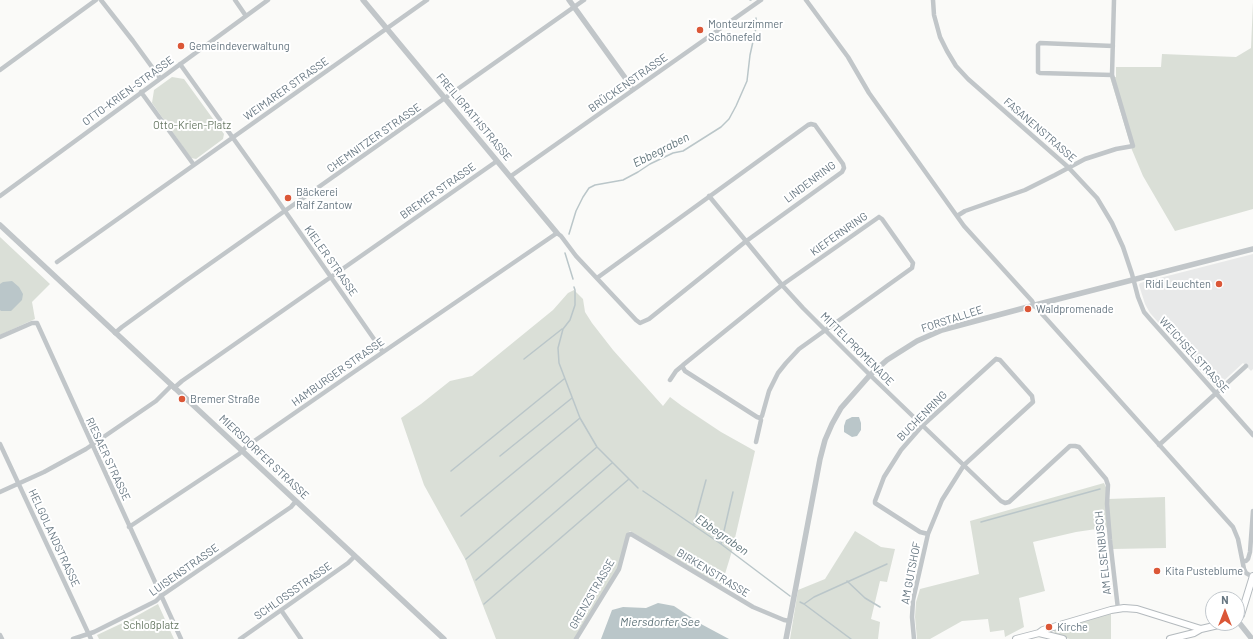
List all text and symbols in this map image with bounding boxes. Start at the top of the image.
place label: Monteurzimmer Schönefeld [708,17,783,43]
marker: Monteurzimmer Schönefeld [695,25,705,35]
place label: Gemeindeverwaltung [189,39,290,53]
marker: Gemeindeverwaltung [176,41,186,51]
street label: BRÜCKENSTRASSE [586,51,670,115]
street label: OTTO-KRIEN-STRASSE [80,53,176,129]
street label: WEIMARER STRASSE [241,55,331,123]
street label: FREILIGRATHSTRASSE [434,71,514,163]
street label: FASANENSTRASSE [1001,95,1079,165]
street label: CHEMNITZER STRASSE [324,100,424,176]
park label: Otto-Krien-Platz [153,118,231,132]
water label: Ebbegraben [630,130,692,170]
street label: LINDENRING [782,158,838,206]
street label: BREMER STRASSE [398,160,478,222]
place label: Bäckerei Ralf Zantow [296,185,352,211]
marker: Bäckerei Ralf Zantow [283,193,293,203]
street label: KIEFERNRING [808,209,870,259]
street label: KIELER STRASSE [302,223,360,299]
place label: Ridi Leuchten [1145,277,1211,291]
marker: Ridi Leuchten [1214,279,1224,289]
place label: Waldpromenade [1036,302,1114,316]
street label: FORSTALLEE [919,303,985,335]
marker: Waldpromenade [1023,304,1033,314]
street label: MITTELPROMENADE [818,310,896,388]
street label: WEICHSELSTRASSE [1156,314,1232,396]
street label: HAMBURGER STRASSE [289,335,387,409]
street label: BUCHENRING [894,388,950,444]
place label: Bremer Straße [190,392,260,406]
marker: Bremer Straße [177,394,187,404]
street label: MIERSDORFER STRASSE [216,412,312,502]
street label: RIESAER STRASSE [83,415,133,503]
street label: HELGOLANDSTRASSE [26,487,82,589]
street label: AM ELSENBUSCH [1092,510,1114,596]
water label: Ebbegraben [693,512,751,558]
street label: LUISENSTRASSE [147,541,221,599]
street label: AM GUTSHOF [898,541,924,605]
street label: BIRKENSTRASSE [674,546,752,600]
street label: GRENZSTRASSE [567,557,617,631]
street label: SCHLOSSSTRASSE [252,559,334,623]
place label: Kita Pusteblume [1165,564,1243,578]
marker: Kita Pusteblume [1152,566,1162,576]
north arrow [1205,591,1245,631]
text: N [1221,593,1229,606]
water label: Miersdorfer See [620,615,700,629]
park label: Schloßplatz [123,618,179,632]
place label: Kirche [1057,620,1088,634]
marker: Kirche [1044,622,1054,632]

